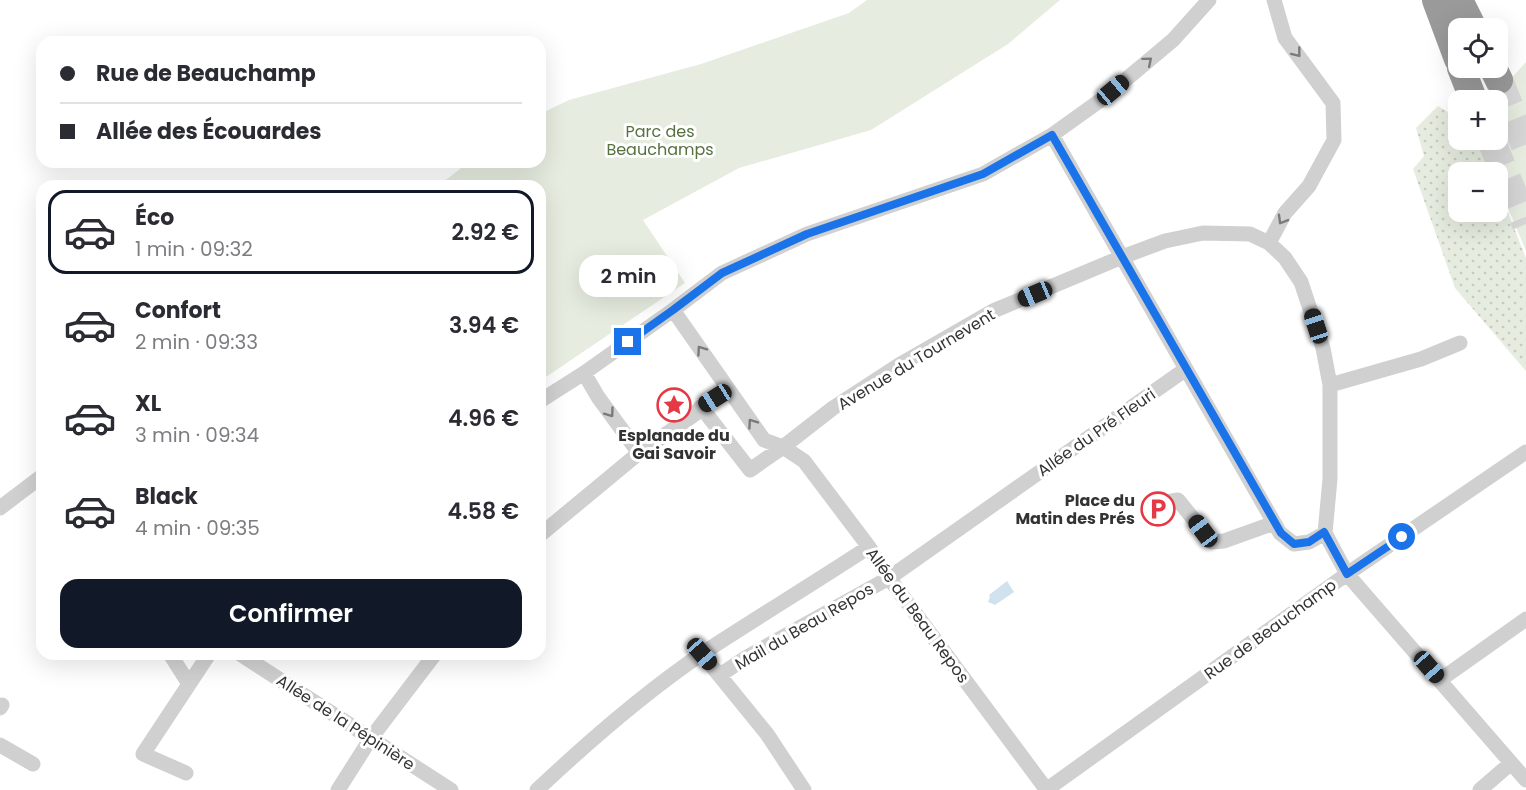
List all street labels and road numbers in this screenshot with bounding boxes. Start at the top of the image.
street label: Avenue du Tournevent [833,303,999,416]
street label: Allée du Pré Fleuri [1033,383,1160,482]
street label: Allée du Beau Repos [861,543,975,688]
street label: Rue de Beauchamp [1200,574,1341,685]
street label: Mail du Beau Repos [731,577,878,675]
street label: Allée de la Pépinière [272,669,419,776]

